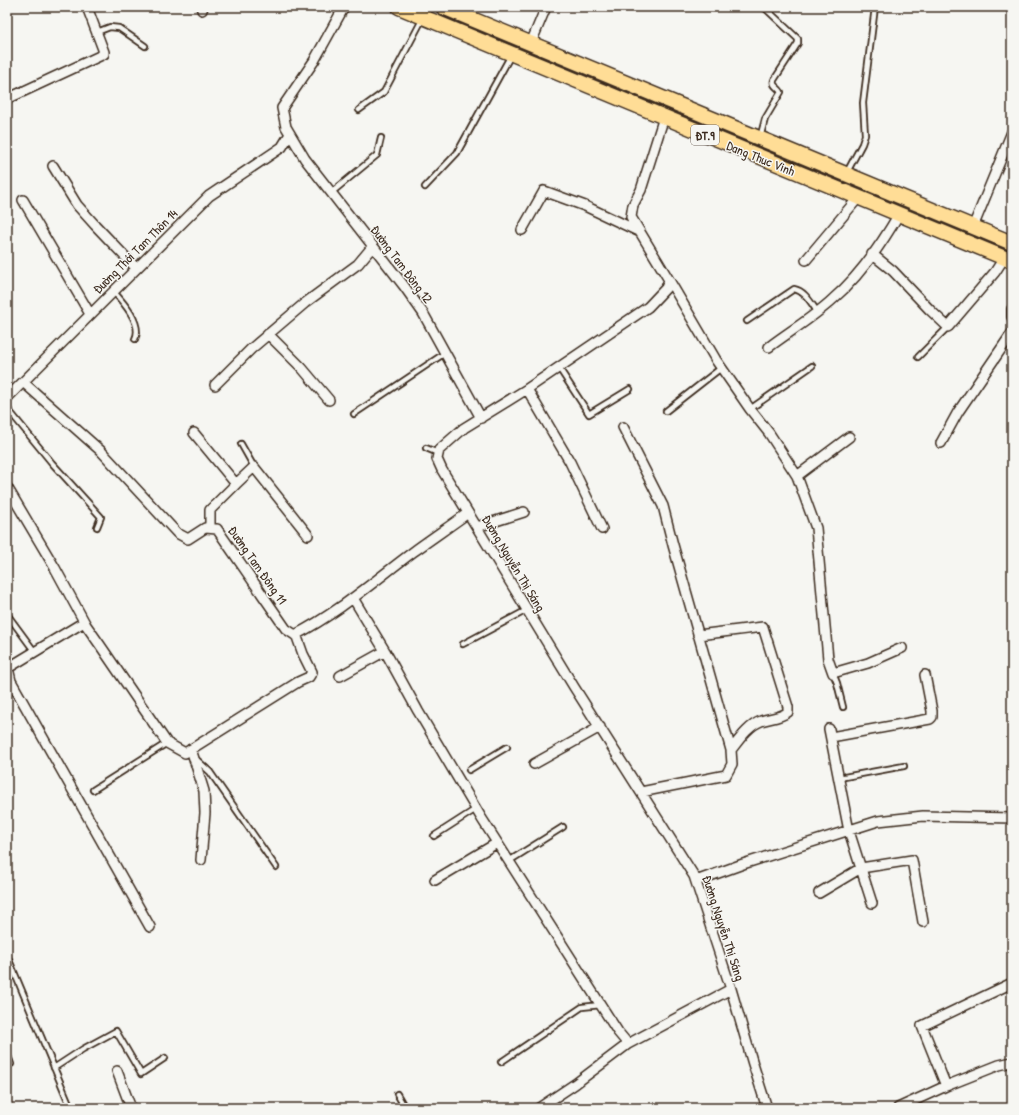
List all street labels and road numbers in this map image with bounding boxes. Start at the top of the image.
road number: ĐT.9 [691,125,719,145]
street label: Dang Thuc Vinh [724,136,798,180]
street label: Đường Thới Tam Thôn 14 [89,205,181,297]
street label: Đường Tam Đông 12 [367,221,437,307]
street label: Đường Nguyễn Thị Sáng [478,511,550,615]
street label: Đường Tam Đông 11 [224,522,292,608]
street label: Đường Nguyễn Thị Sáng [698,873,750,983]

